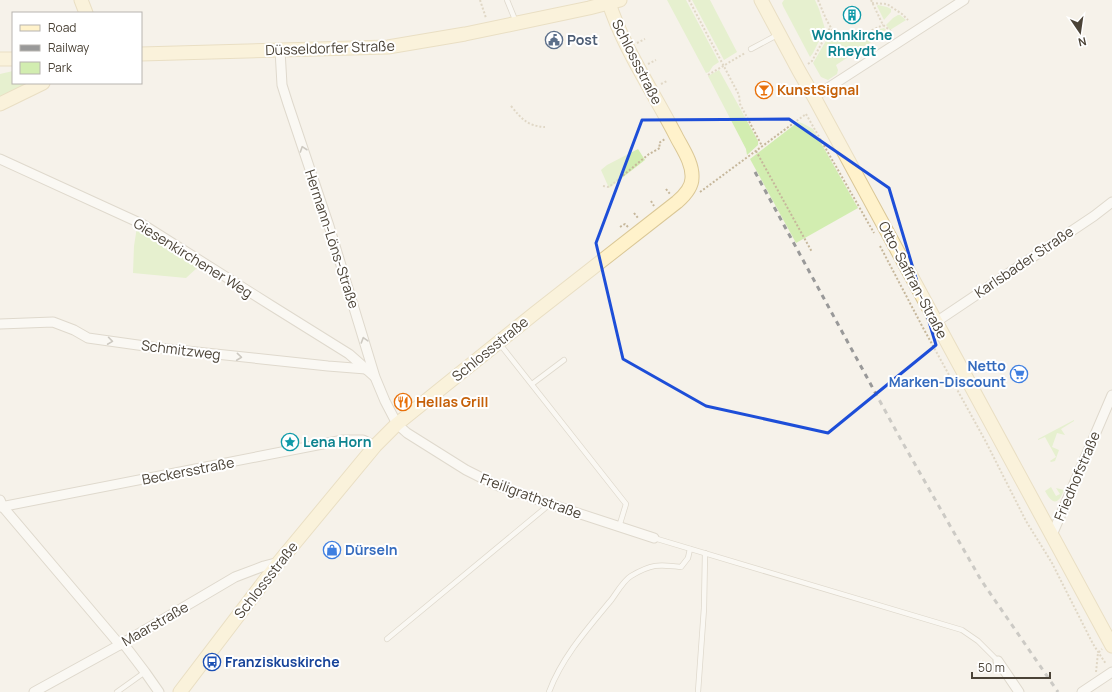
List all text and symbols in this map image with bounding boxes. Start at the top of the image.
building icon: Wohnkirche Rheydt [842,5,862,25]
legend [12,12,142,84]
north arrow [1060,12,1100,52]
street label: Schlossstraße [608,16,667,107]
text: Road [48,19,76,36]
place label: Wohnkirche Rheydt [811,25,893,60]
public building icon: Post [544,30,564,50]
place label: Post [567,30,598,49]
text: N [1077,34,1088,50]
street label: Düsseldorfer Straße [265,36,395,59]
text: Railway [48,39,90,56]
text: Park [48,59,73,76]
bar icon: KunstSignal [754,80,774,100]
place label: KunstSignal [777,80,859,99]
one-way arrow [299,146,308,153]
street label: Hermann-Löns-Straße [301,167,364,311]
street label: Giesenkirchener Weg [130,213,256,302]
street label: Otto-Saffran-Straße [874,218,952,342]
street label: Karlsbader Straße [971,221,1077,302]
street label: Schlossstraße [448,312,532,385]
street label: Schmitzweg [140,335,222,364]
one-way arrow [107,336,113,345]
one-way arrow [360,336,369,343]
one-way arrow [236,352,242,361]
place label: Netto Marken-Discount [889,356,1006,391]
supermarket icon: Netto Marken-Discount [1009,364,1029,384]
restaurant icon: Hellas Grill [393,392,413,412]
place label: Hellas Grill [416,392,488,411]
street label: Friedhofstraße [1049,428,1104,523]
place icon: Lena Horn [280,432,300,452]
place label: Lena Horn [303,432,371,451]
street label: Beckersstraße [140,452,236,489]
street label: Freiligrathstraße [478,468,585,523]
street label: Schlossstraße [230,537,302,622]
shop icon: Dürseln [322,540,342,560]
place label: Dürseln [345,540,398,559]
street label: Maarstraße [118,597,192,650]
bus stop icon: Franziskuskirche [202,652,222,672]
place label: Franziskuskirche [225,652,340,671]
scale bar [972,654,1050,680]
text: 50 m [978,659,1005,676]

